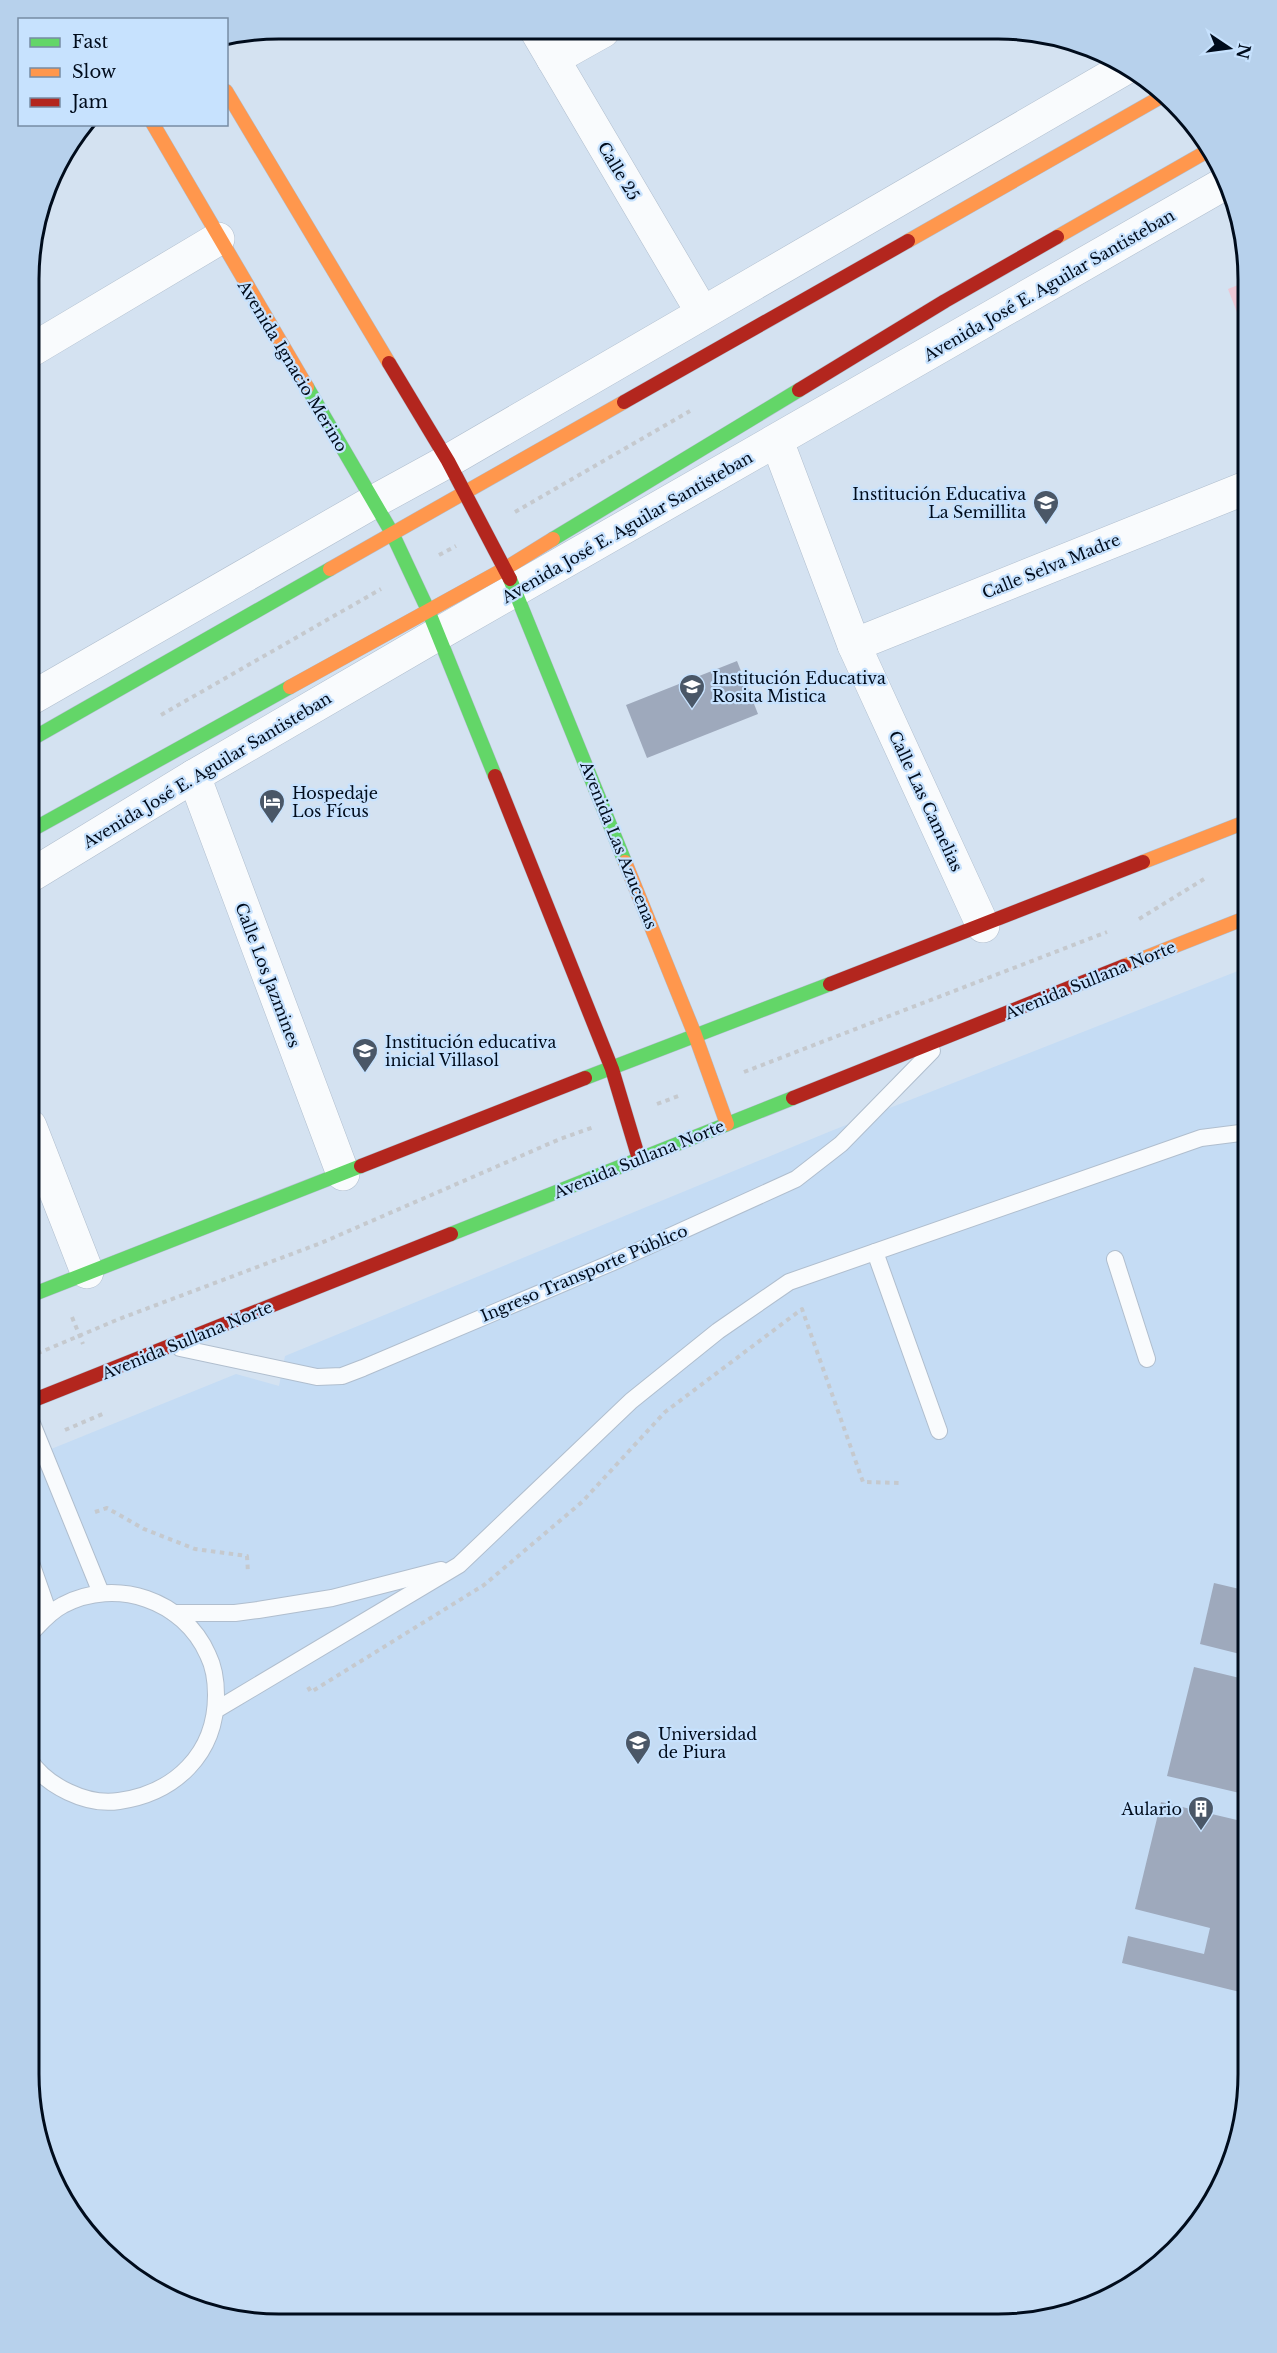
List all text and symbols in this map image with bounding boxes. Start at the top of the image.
legend [18,18,228,126]
north arrow [1199,18,1259,78]
text: Fast [72,31,109,53]
text: N [1232,42,1255,61]
text: Slow [72,61,117,83]
text: Jam [70,91,108,113]
street label: Calle 25 [594,138,644,204]
street label: Avenida José E. Aguilar Santisteban [919,205,1178,366]
street label: Avenida Ignacio Merino [233,276,352,455]
street label: Avenida José E. Aguilar Santisteban [497,447,756,608]
place label: Institución Educativa La Semillita [852,484,1026,522]
school or university icon: Institución Educativa La Semillita [1031,488,1061,526]
street label: Calle Selva Madre [979,529,1123,603]
place label: Institución Educativa Rosita Mistica [712,668,886,706]
school or university icon: Institución Educativa Rosita Mistica [677,672,707,710]
street label: Avenida José E. Aguilar Santisteban [78,688,335,853]
street label: Calle Las Camelias [885,727,967,875]
street label: Avenida Las Azucenas [576,757,662,932]
place label: Hospedaje Los Fícus [292,783,378,821]
hotel icon: Hospedaje Los Fícus [257,787,287,825]
street label: Calle Los Jazmines [231,900,305,1050]
street label: Avenida Sullana Norte [1001,937,1178,1024]
place label: Institución educativa inicial Villasol [385,1032,556,1070]
school or university icon: Institución educativa inicial Villasol [350,1036,380,1074]
street label: Avenida Sullana Norte [550,1116,727,1203]
street label: Ingreso Transporte Público [478,1220,690,1326]
street label: Avenida Sullana Norte [98,1297,275,1384]
place label: Universidad de Piura [658,1724,757,1762]
school or university icon: Universidad de Piura [623,1728,653,1766]
building icon: Aulario [1186,1794,1216,1832]
place label: Aulario [1121,1799,1182,1819]

